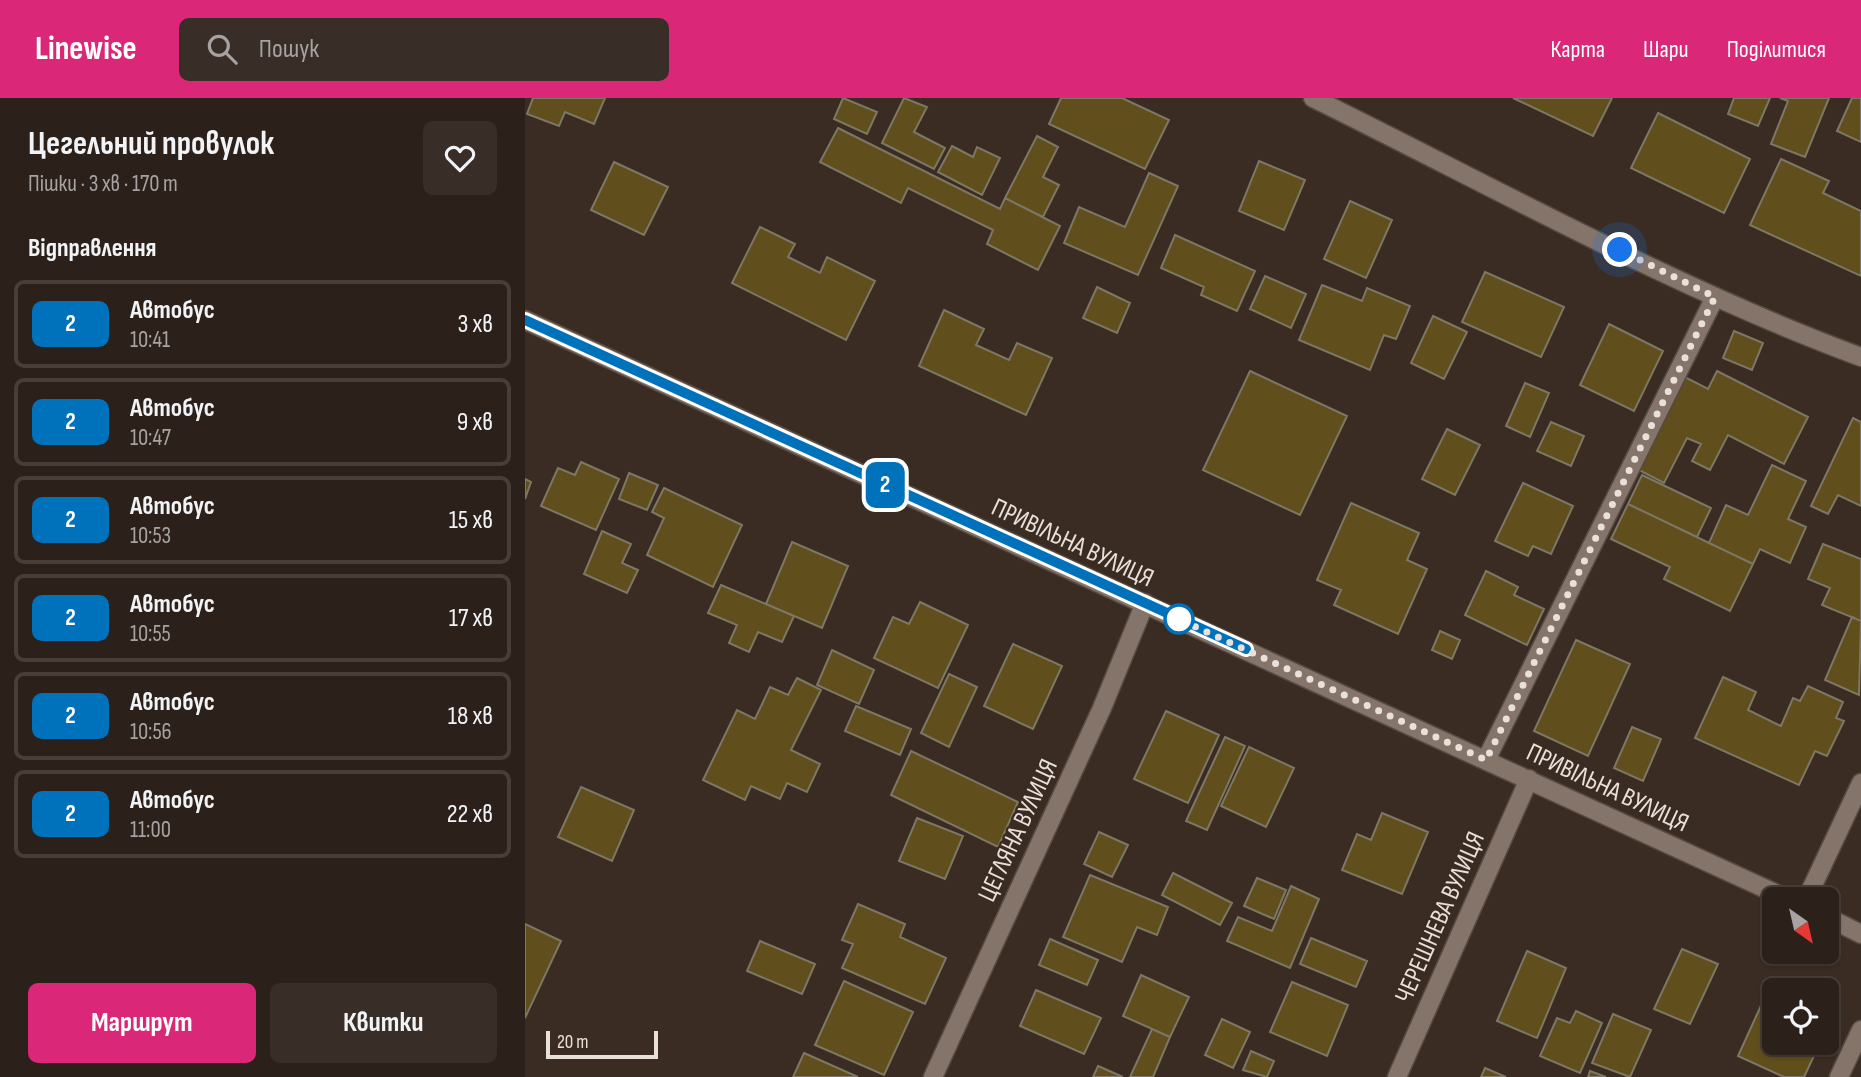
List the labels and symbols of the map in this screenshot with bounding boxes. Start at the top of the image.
your location [1602,232,1637,267]
line badge: 2 [862,462,908,508]
street label: ПРИВІЛЬНА ВУЛИЦЯ [986,492,1158,594]
unlabelled marker [1164,604,1194,634]
street label: ПРИВІЛЬНА ВУЛИЦЯ [1521,737,1693,839]
street label: ЦЕГЛЯНА ВУЛИЦЯ [972,754,1065,907]
street label: ЧЕРЕШНЕВА ВУЛИЦЯ [1389,827,1492,1008]
north arrow [1762,887,1839,964]
scale bar [546,1028,658,1060]

